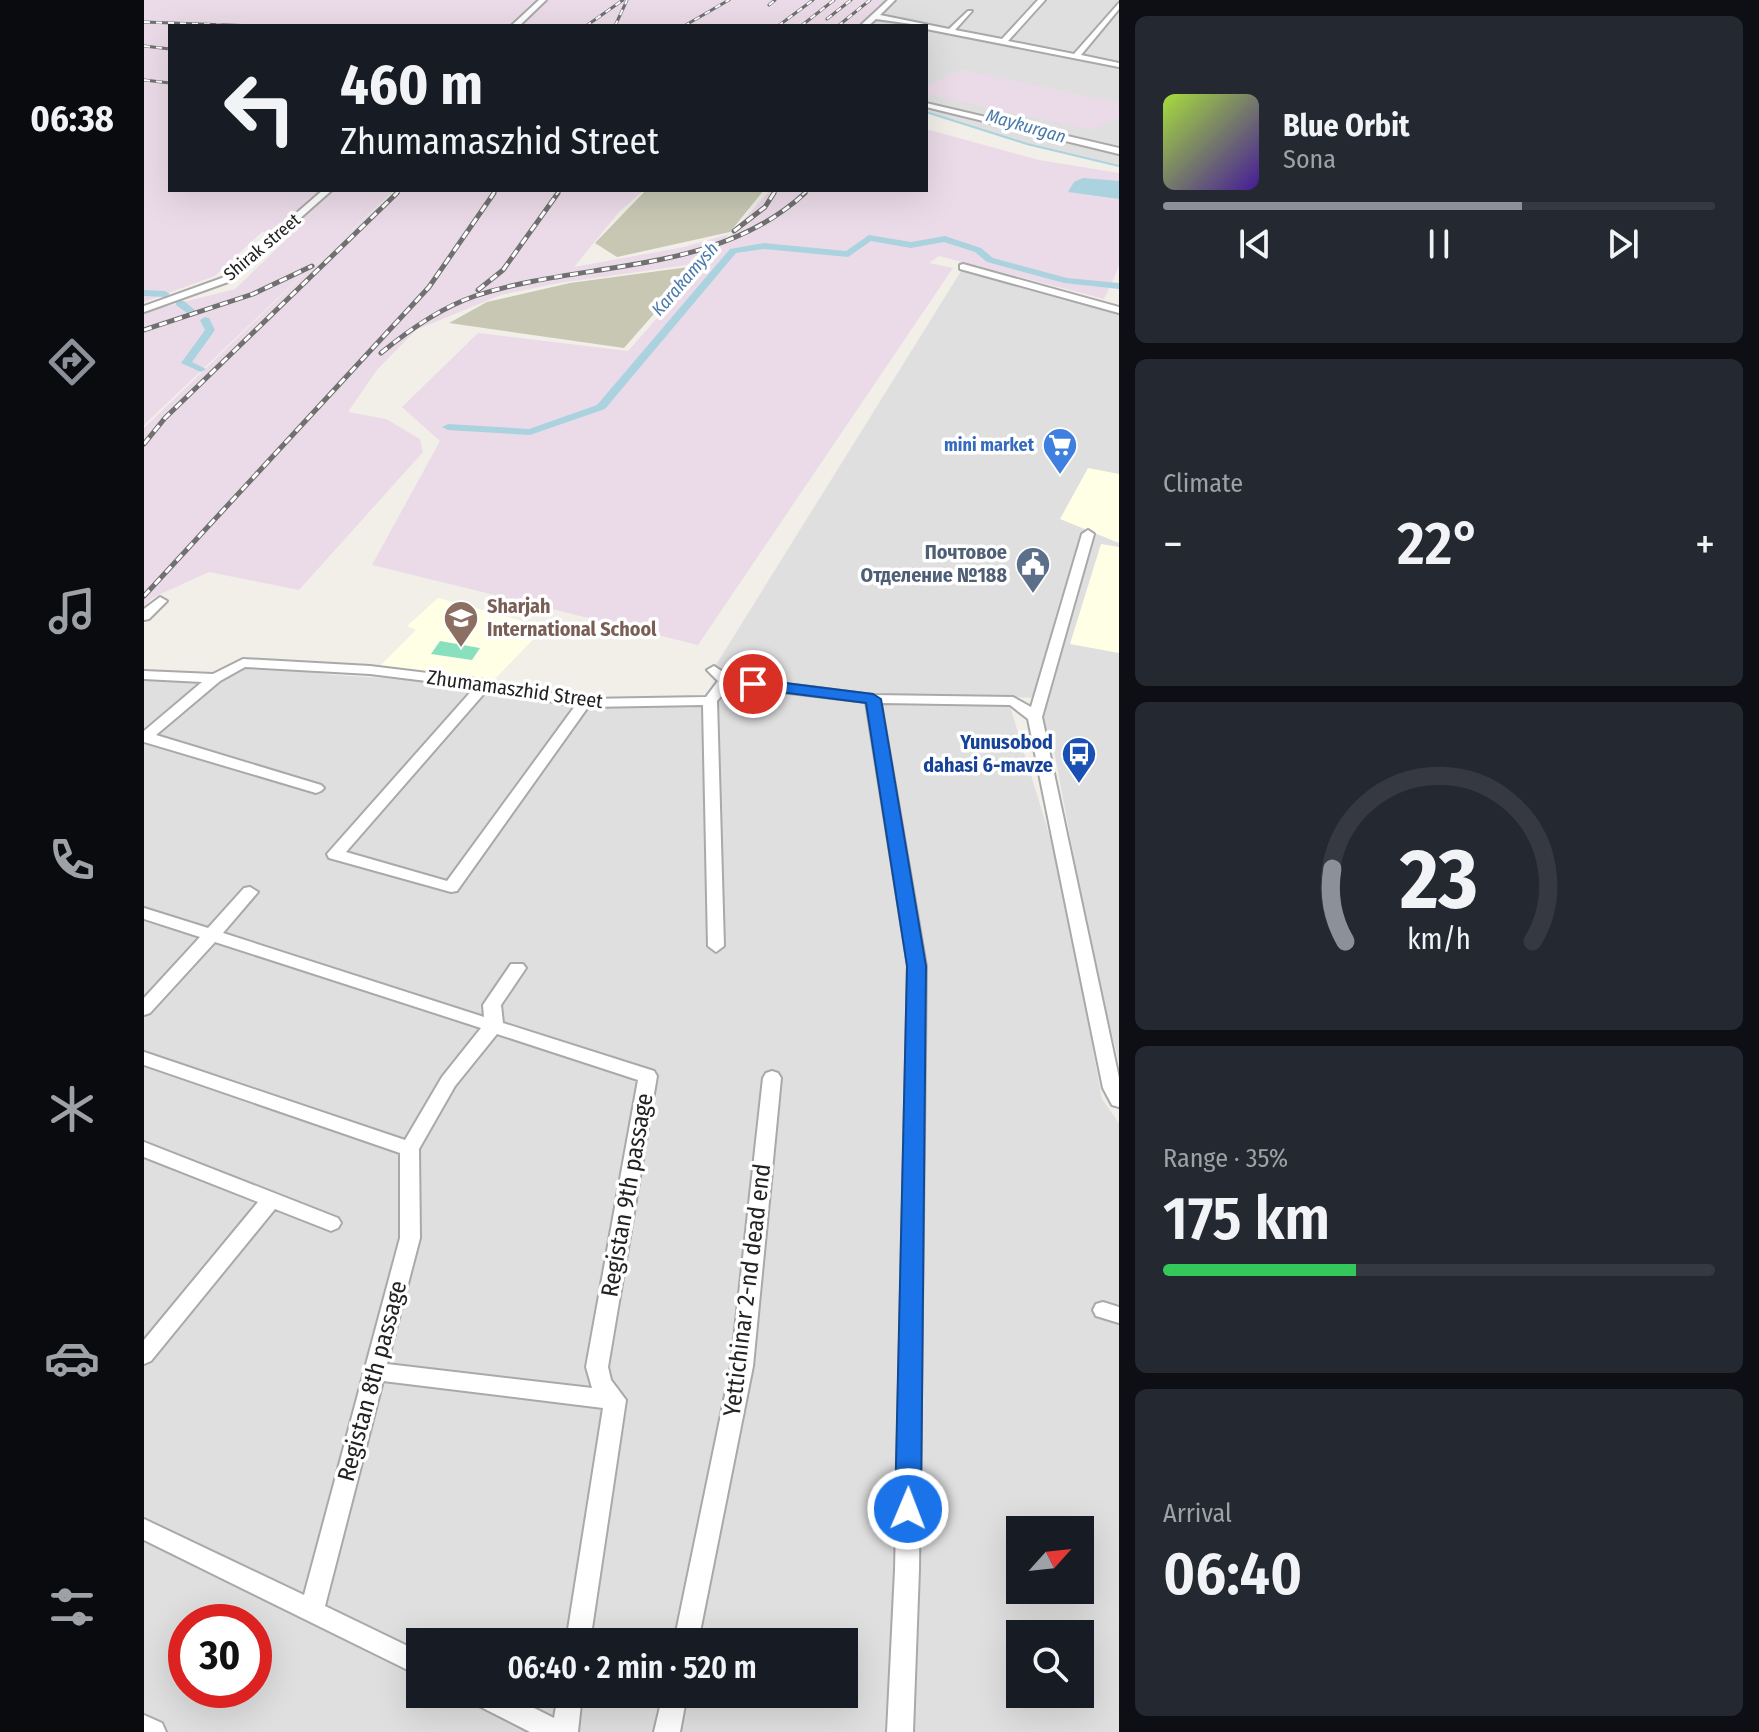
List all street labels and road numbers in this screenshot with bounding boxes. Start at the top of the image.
street label: Shirak street [219,209,305,285]
street label: Zhumamaszhid Street [426,665,605,713]
street label: Registan 9th passage [595,1091,659,1299]
street label: Yettichinаr 2-nd dead end [718,1162,776,1418]
street label: Registan 8th passage [332,1278,412,1484]

